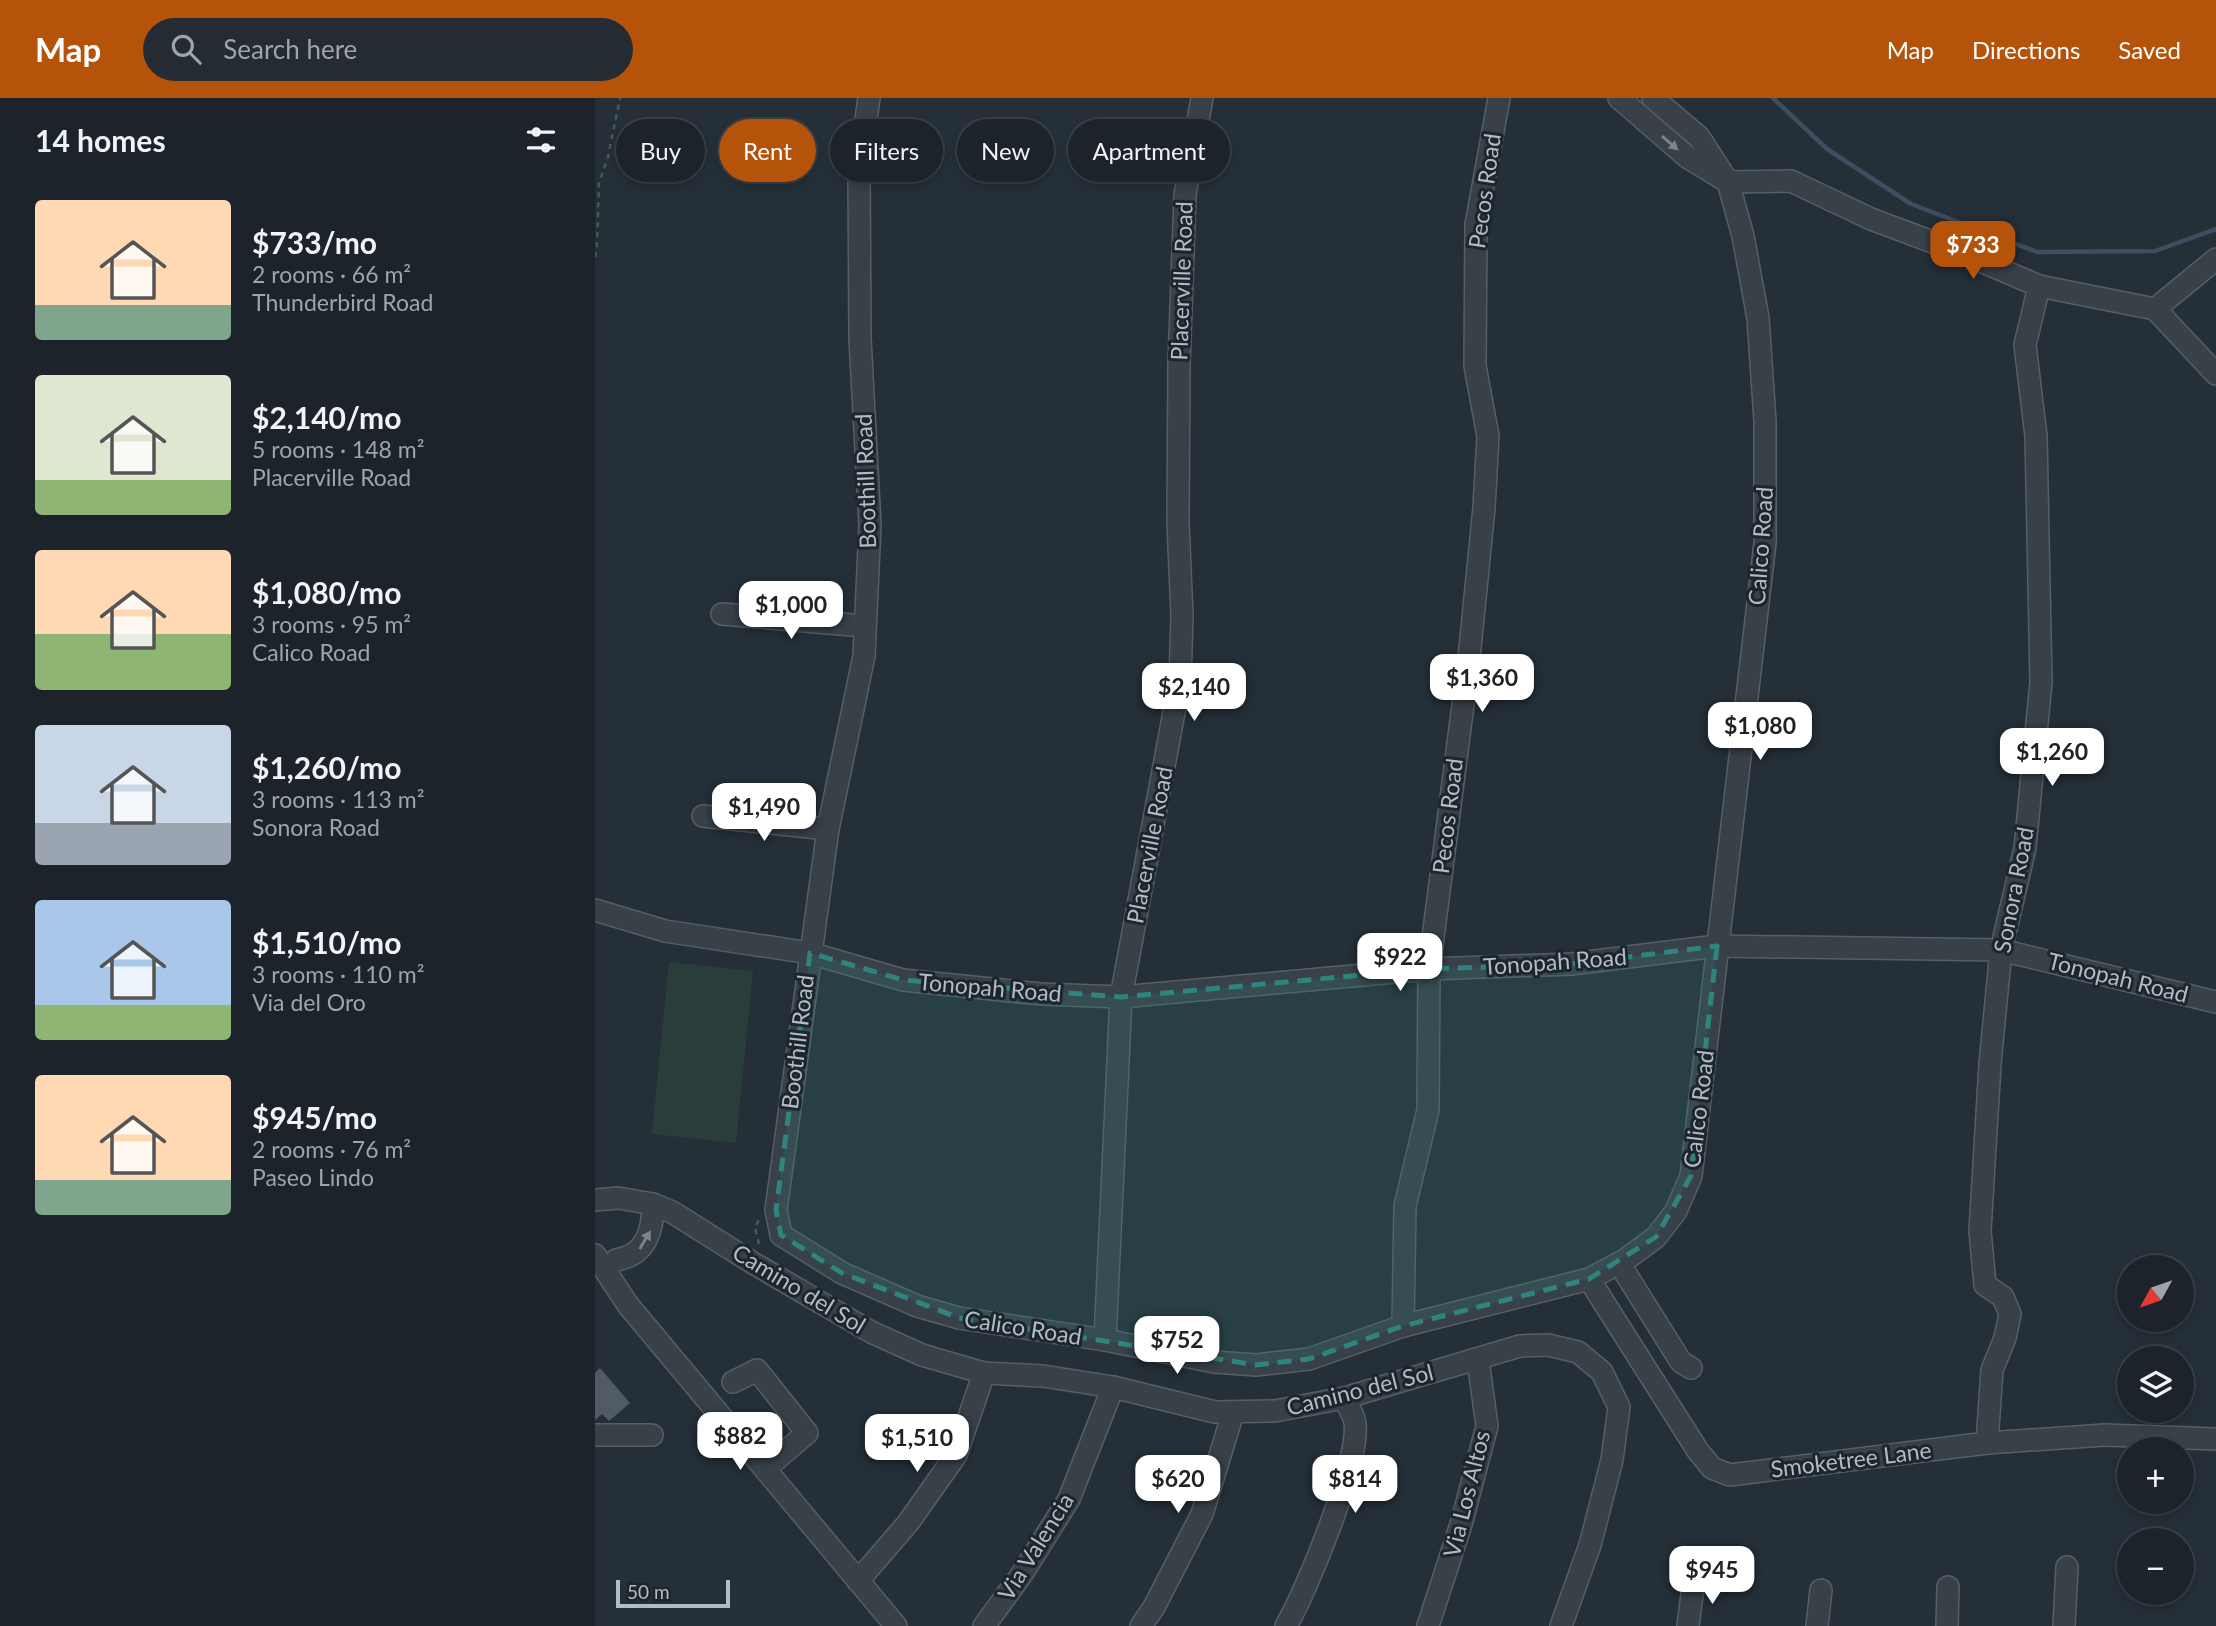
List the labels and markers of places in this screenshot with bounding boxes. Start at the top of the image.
pin: $733 [1932,222,2014,281]
pin: $1,000 [734,582,848,641]
pin: $1,360 [1425,654,1539,714]
pin: $2,140 [1137,664,1251,723]
pin: $1,080 [1703,702,1817,762]
pin: $1,260 [1995,728,2109,788]
pin: $1,490 [707,784,821,843]
pin: $922 [1359,934,1441,993]
pin: $752 [1136,1316,1218,1376]
pin: $882 [699,1412,781,1472]
pin: $1,510 [860,1414,974,1474]
pin: $620 [1137,1456,1219,1515]
pin: $814 [1314,1456,1396,1515]
pin: $945 [1671,1546,1753,1606]

